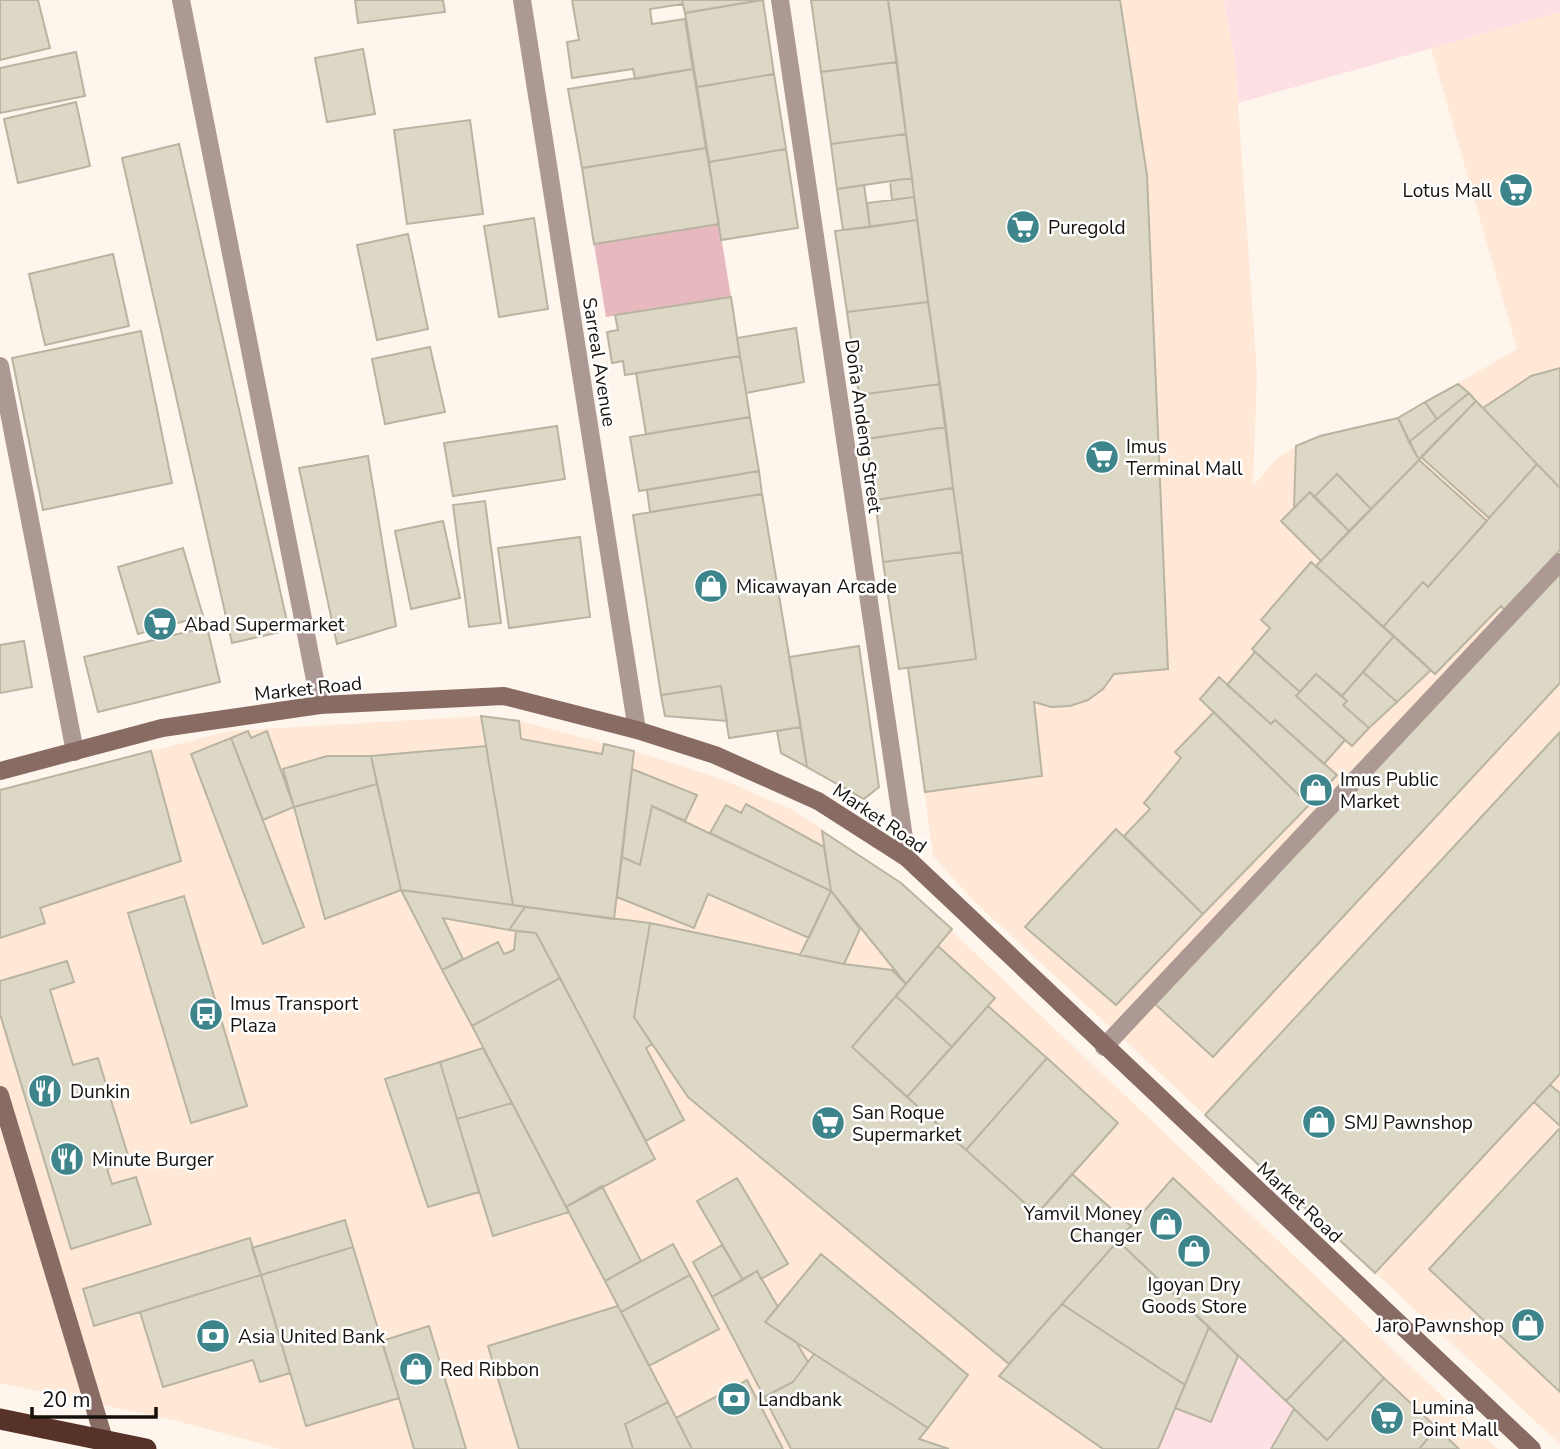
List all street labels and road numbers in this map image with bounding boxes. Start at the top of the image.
street label: Sarreal Avenue [576,296,622,429]
street label: Doña Andeng Street [838,338,888,515]
street label: Market Road [253,670,363,708]
street label: Market Road [827,778,932,860]
street label: Market Road [1251,1156,1348,1249]

